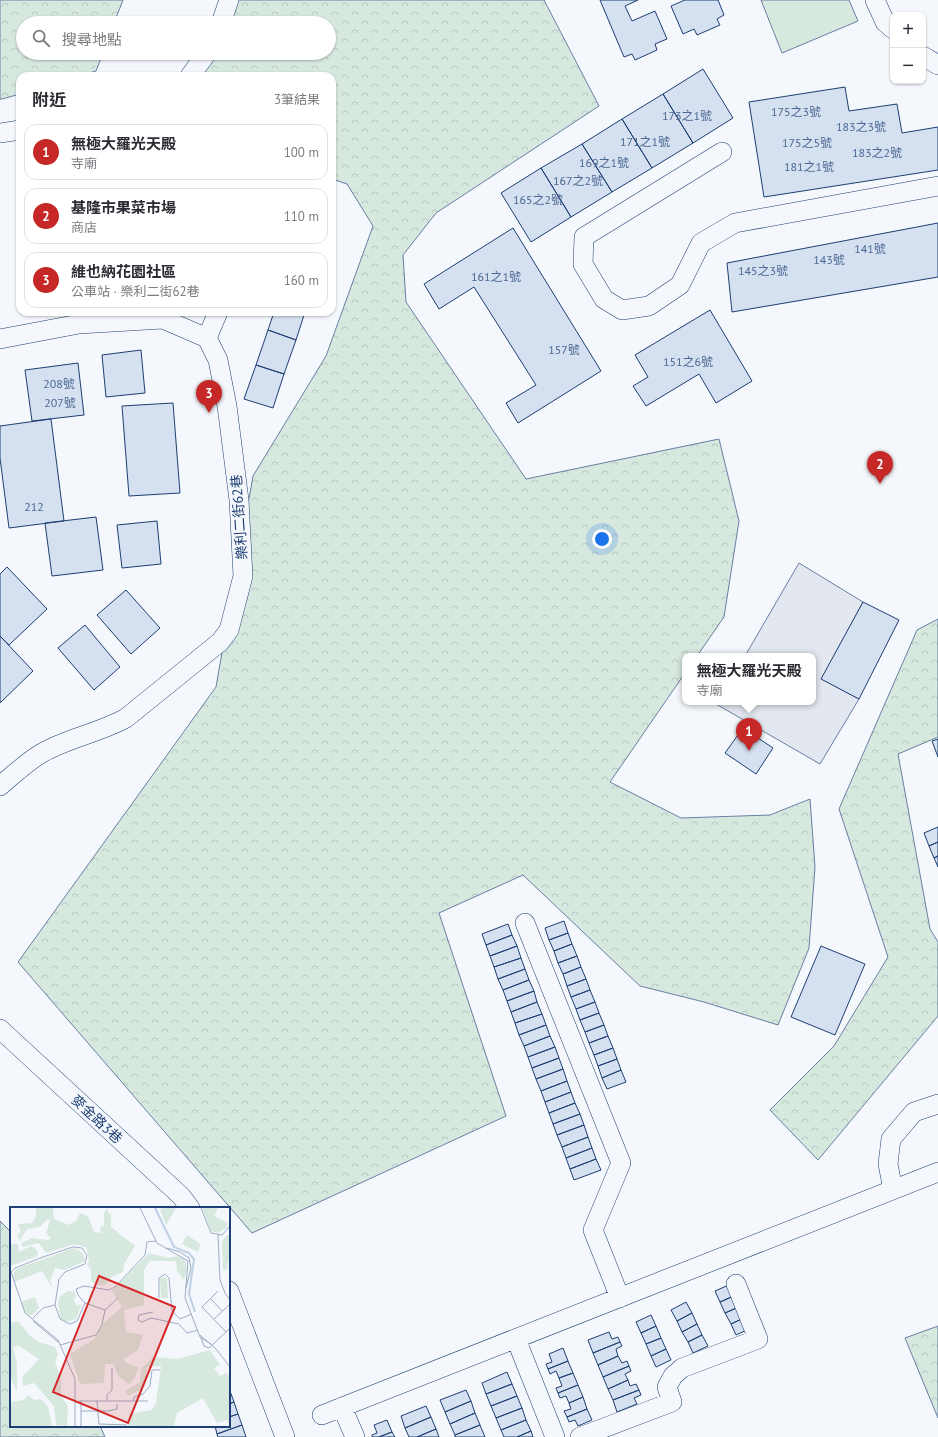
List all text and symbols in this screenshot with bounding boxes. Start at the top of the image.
map controls [890,12,926,84]
button: + [890,12,926,48]
search box [16,16,336,60]
icon: search [30,27,52,49]
text: 搜尋地點 [62,30,122,49]
button: − [890,48,926,84]
text: 附近 [32,89,66,111]
text: 3筆結果 [274,91,320,108]
house number: 175之3號 [771,104,821,119]
house number: 173之1號 [662,108,712,123]
house number: 183之3號 [836,119,886,134]
text: 無極大羅光天殿 [71,134,176,153]
house number: 171之1號 [620,134,670,149]
house number: 175之5號 [782,135,832,150]
text: 1 [42,144,50,161]
text: 100 m [284,144,319,161]
house number: 183之2號 [852,145,902,160]
text: 寺廟 [71,155,97,172]
house number: 169之1號 [579,155,629,170]
house number: 181之1號 [784,159,834,174]
house number: 167之2號 [553,173,603,188]
house number: 165之2號 [513,192,563,207]
text: 基隆市果菜市場 [71,198,176,217]
text: 2 [42,208,50,225]
text: 110 m [284,208,319,225]
text: 商店 [71,219,97,236]
house number: 141號 [854,241,886,256]
house number: 143號 [813,252,845,267]
text: 維也納花園社區 [71,262,176,281]
house number: 145之3號 [738,263,788,278]
house number: 161之1號 [471,269,521,284]
text: 3 [42,272,50,289]
text: 160 m [284,272,319,289]
text: 公車站 · 樂利二街62巷 [71,283,200,300]
house number: 157號 [548,342,580,357]
house number: 151之6號 [663,354,713,369]
house number: 208號 [43,376,75,391]
pin: 3 [196,380,222,413]
house number: 207號 [44,395,76,410]
pin: 2 [867,451,893,484]
street label: 樂利二街62巷 [227,474,251,560]
house number: 212 [24,499,44,514]
your location [592,529,612,549]
popup [682,653,816,705]
text: 無極大羅光天殿 [696,661,802,680]
text: 寺廟 [696,682,723,699]
pin: 1 [736,718,762,751]
street label: 麥金路3巷 [68,1091,126,1147]
inset map [10,1207,230,1427]

